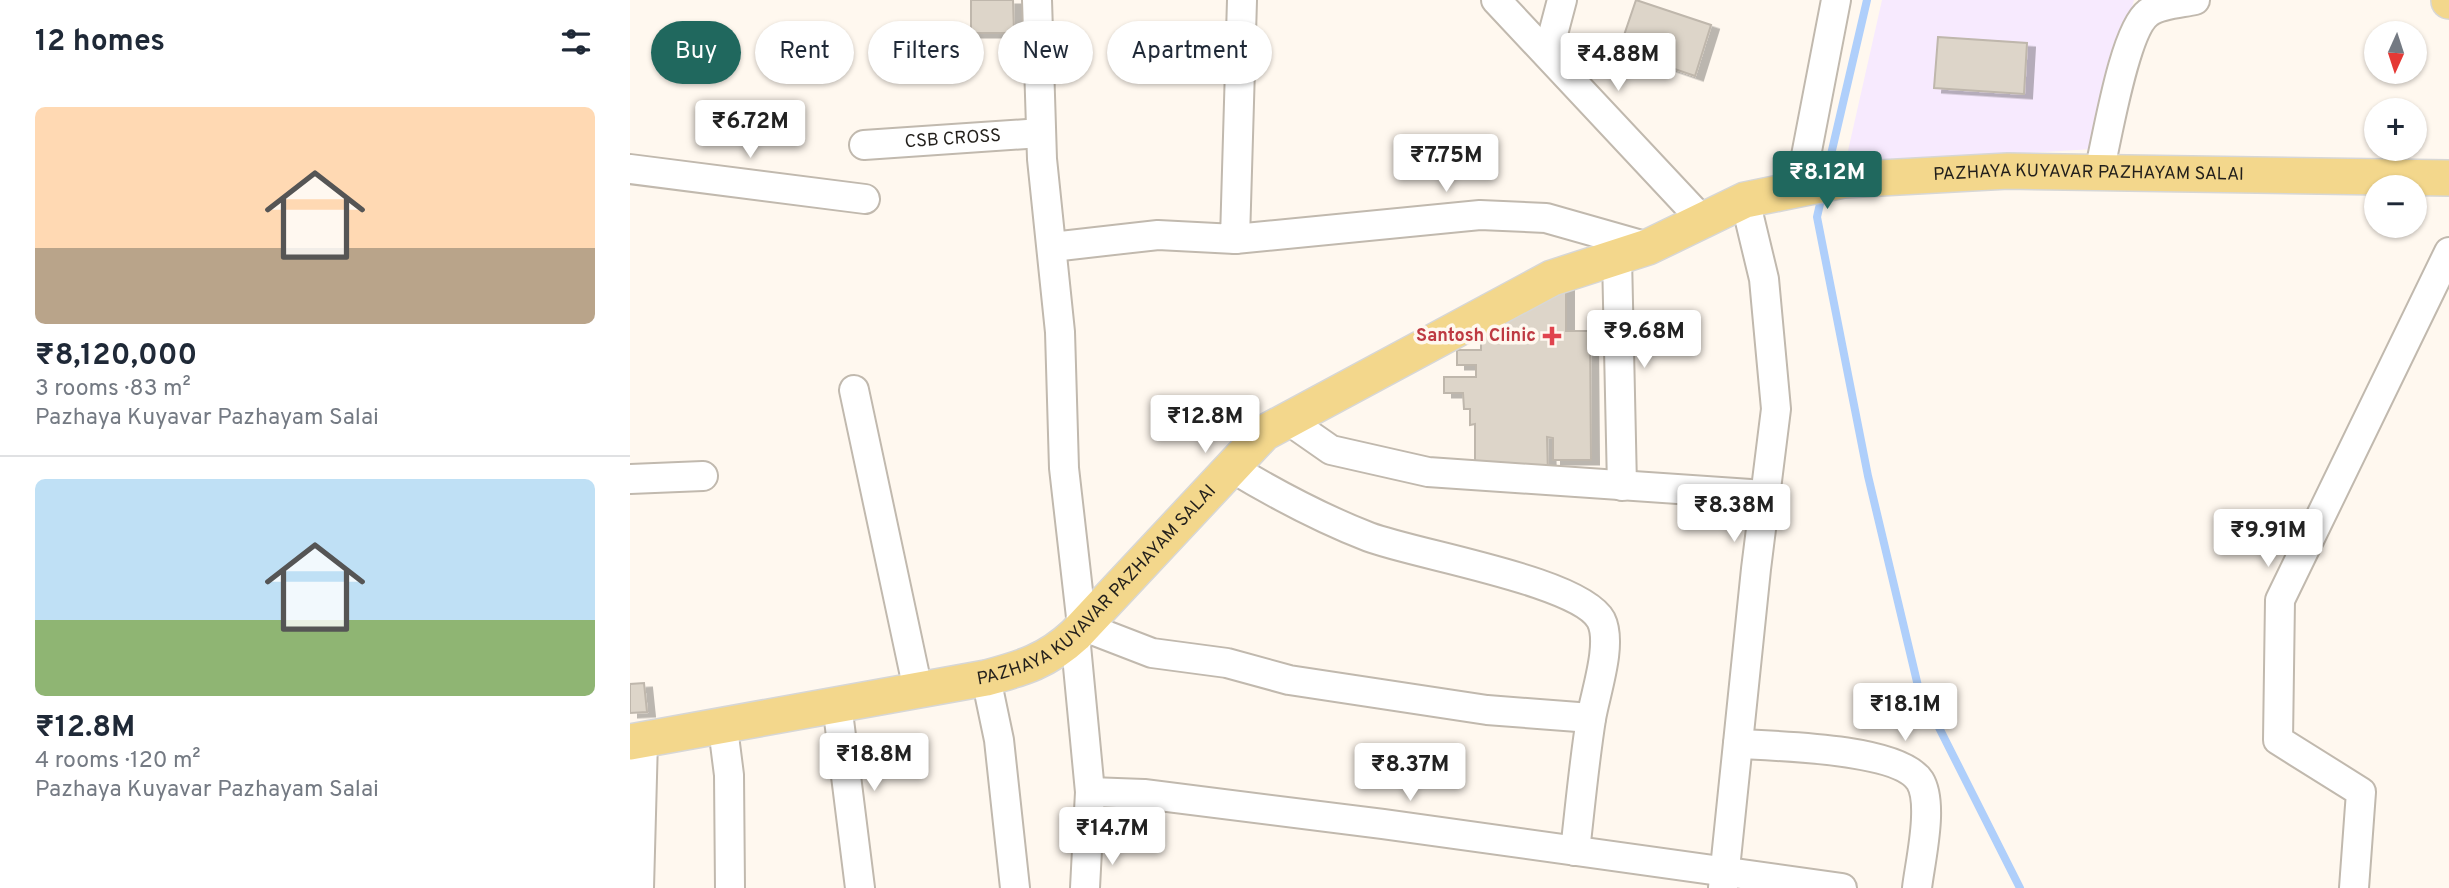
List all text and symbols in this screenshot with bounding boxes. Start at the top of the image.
chip: Buy [651,21,741,84]
chip: Rent [755,21,854,84]
chip: Filters [868,21,984,84]
chip: New [998,21,1093,84]
chip: Apartment [1107,21,1272,84]
north arrow [2364,21,2427,84]
map controls [2364,21,2427,238]
icon: filters [557,23,595,61]
text: 12 homes [35,24,165,61]
pin: ₹4.88M [1561,34,1675,93]
text: ₹4.88M [1577,41,1659,70]
button: + [2364,98,2427,161]
pin: ₹6.72M [693,100,807,160]
text: ₹6.72M [711,108,789,137]
street label: CSB CROSS [904,124,1002,154]
pin: ₹7.75M [1389,134,1503,194]
text: ₹7.75M [1409,142,1483,171]
icon: home [252,152,378,278]
pin: ₹8.12M [1770,152,1884,211]
text: ₹8.12M [1789,159,1865,188]
street label: PAZHAYA KUYAVAR PAZHAYAM SALAI [1933,159,2244,187]
button: − [2364,175,2427,238]
pin: ₹9.68M [1587,310,1701,370]
text: ₹9.68M [1603,318,1685,347]
place label: Santosh Clinic [1416,325,1536,348]
marker: Santosh Clinic [1542,326,1562,346]
text: ₹8,120,000 [35,338,197,375]
text: 3 rooms · 83 m² [35,375,191,404]
pin: ₹12.8M [1148,396,1262,455]
text: ₹12.8M [1167,403,1243,432]
text: Pazhaya Kuyavar Pazhayam Salai [35,404,379,433]
street label: PAZHAYA KUYAVAR PAZHAYAM SALAI [975,480,1221,691]
pin: ₹8.38M [1677,484,1791,544]
text: ₹8.38M [1693,492,1775,521]
pin: ₹9.91M [2211,510,2325,569]
text: ₹9.91M [2230,517,2306,546]
icon: home [252,524,378,650]
pin: ₹18.1M [1848,684,1962,743]
text: ₹18.1M [1869,691,1941,720]
text: ₹12.8M [35,710,135,747]
pin: ₹18.8M [817,734,931,793]
text: ₹18.8M [836,741,912,770]
pin: ₹8.37M [1353,744,1467,803]
text: 4 rooms · 120 m² [35,747,201,776]
text: ₹8.37M [1371,751,1449,780]
text: Pazhaya Kuyavar Pazhayam Salai [35,776,379,805]
pin: ₹14.7M [1055,808,1169,867]
text: ₹14.7M [1075,815,1149,844]

